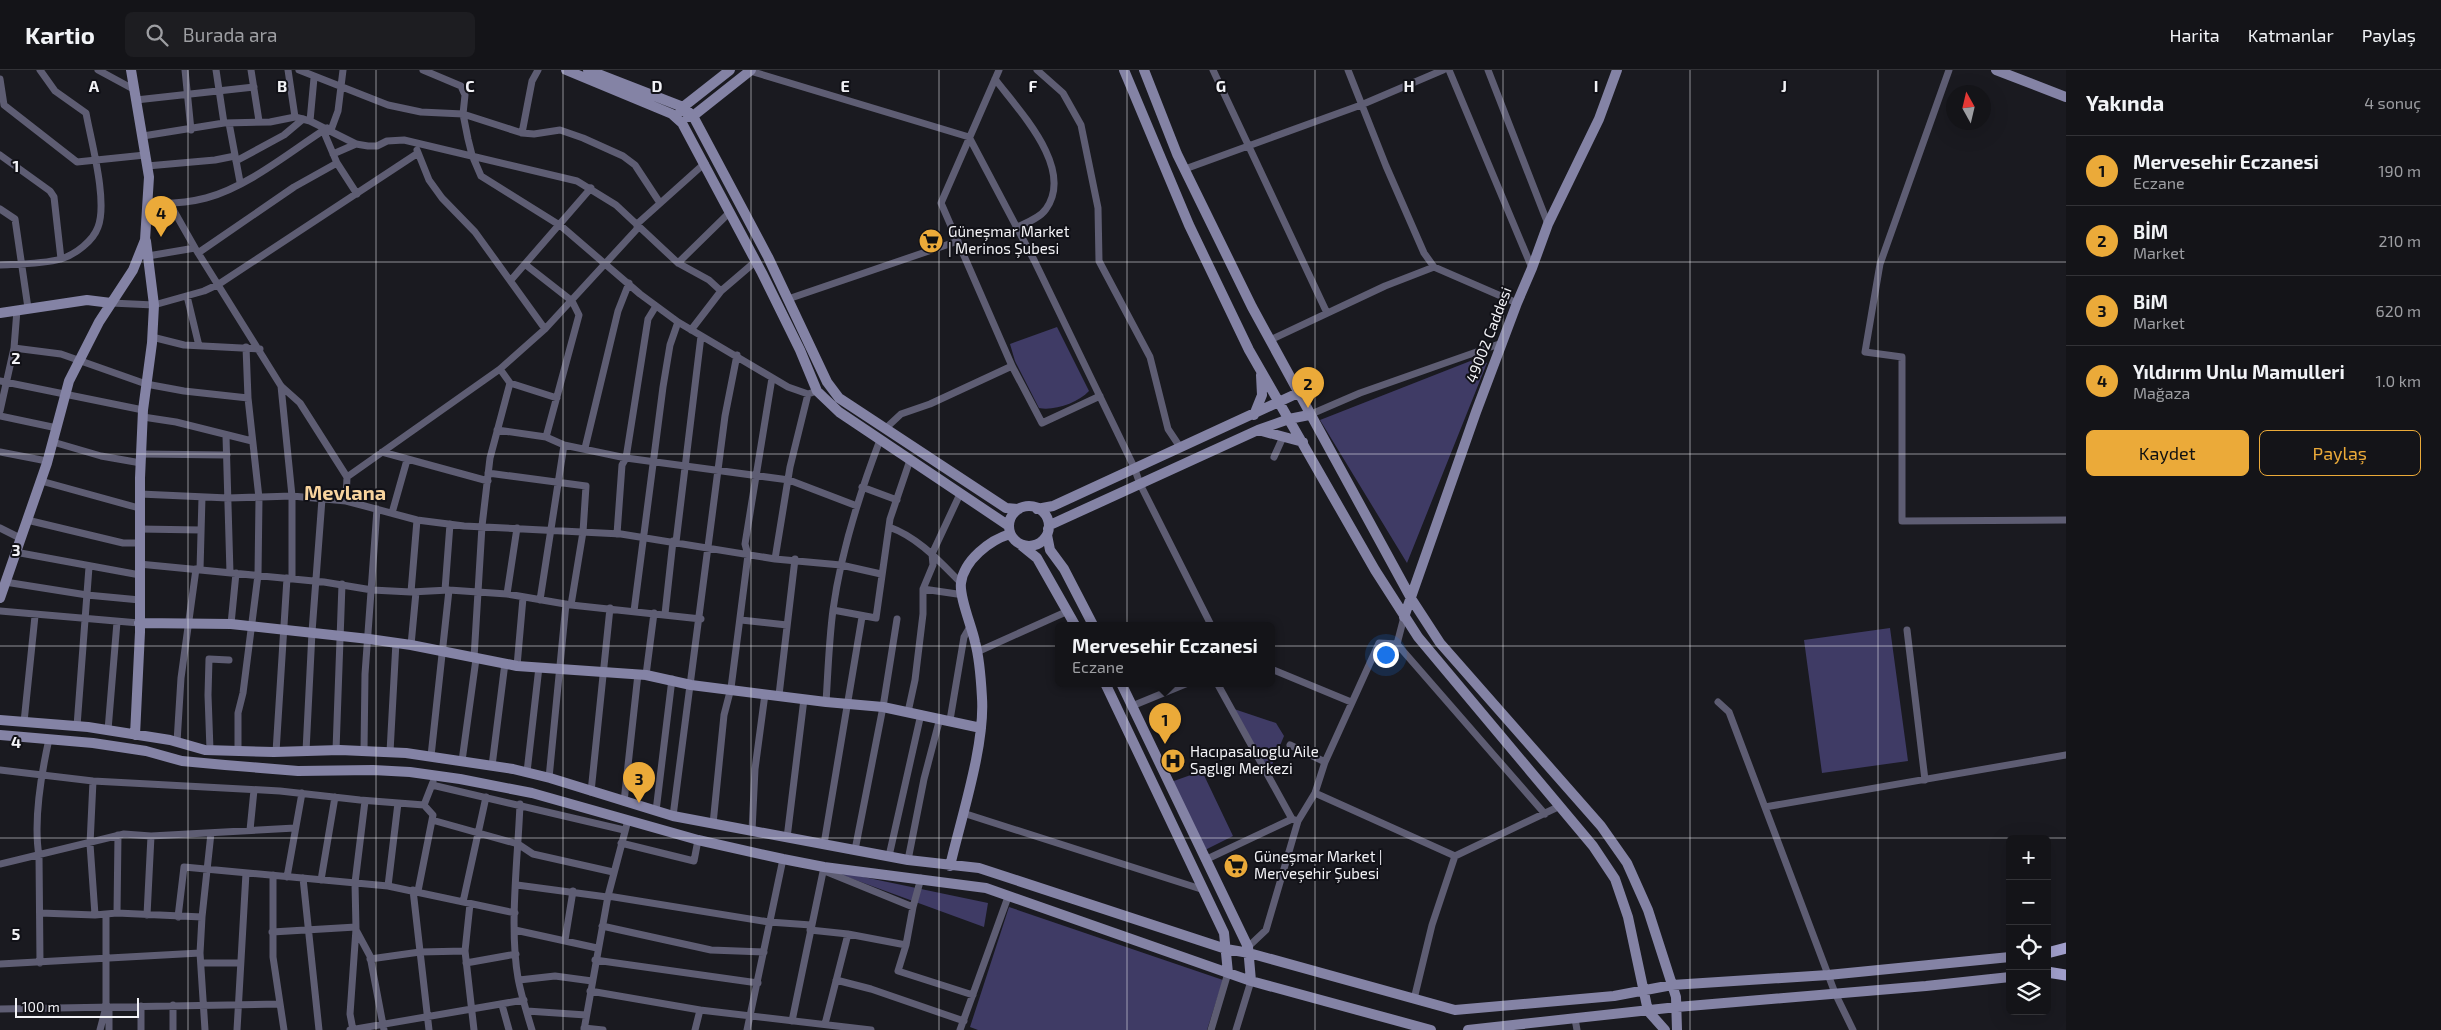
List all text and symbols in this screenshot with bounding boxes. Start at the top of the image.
search box [125,12,475,57]
text: Kartio [25,20,95,49]
icon: search [143,21,171,49]
text: Burada ara [183,23,278,46]
text: Harita [2169,24,2220,46]
text: Katmanlar [2248,24,2334,46]
text: Paylaş [2362,24,2416,46]
text: A [89,76,100,95]
text: B [277,76,287,95]
text: C [465,76,475,95]
text: D [652,76,663,95]
text: E [840,76,850,95]
text: F [1029,76,1038,95]
text: G [1216,76,1226,95]
text: H [1403,76,1415,95]
text: I [1594,76,1598,95]
text: J [1781,76,1787,95]
north arrow [1946,85,1991,130]
text: Yakında [2086,90,2164,115]
text: 4 sonuç [2364,93,2421,112]
text: Mervesehir Eczanesi [2133,150,2319,173]
text: 1 [13,156,19,175]
text: 1 [2099,161,2105,180]
text: 190 m [2378,161,2421,180]
text: Eczane [2133,173,2185,192]
pin: 4 [145,196,177,237]
text: BİM [2133,220,2168,243]
place label: Güneşmar Market | Merinos Şubesi [948,222,1070,258]
supermarket icon: Güneşmar Market | Merinos Şubesi [918,228,944,254]
text: 2 [2097,231,2107,250]
text: 210 m [2378,231,2421,250]
text: Market [2133,243,2185,262]
street label: 49002 Caddesi [1462,284,1515,385]
text: BiM [2133,290,2168,313]
text: 3 [2097,301,2107,320]
text: 620 m [2376,301,2421,320]
text: Market [2133,313,2185,332]
text: 2 [11,348,21,367]
text: Yıldırım Unlu Mamulleri [2133,360,2345,383]
pin: 2 [1292,367,1324,408]
text: 4 [2097,371,2107,390]
text: 1.0 km [2376,371,2421,390]
text: Mağaza [2133,383,2190,402]
button: Kaydet [2086,430,2249,476]
button: Paylaş [2259,430,2421,476]
district label: Mevlana [304,480,386,504]
text: 3 [11,540,21,559]
popup [1055,622,1275,687]
text: Mervesehir Eczanesi [1072,634,1258,657]
your location [1373,642,1399,668]
text: Eczane [1072,657,1124,676]
pin: 1 [1149,703,1181,744]
text: 4 [11,732,21,751]
place label: Hacıpasalıoglu Aile Saglıgı Merkezi [1190,742,1319,777]
hospital icon: Hacıpasalıoglu Aile Saglıgı Merkezi [1160,748,1186,774]
pin: 3 [623,762,655,803]
map controls [2006,835,2051,1015]
button: + [2006,835,2051,880]
place label: Güneşmar Market | Merveşehir Şubesi [1254,847,1382,883]
supermarket icon: Güneşmar Market | Merveşehir Şubesi [1223,853,1249,879]
button: − [2006,880,2051,925]
text: 5 [12,924,21,943]
button: locate [2006,925,2051,970]
button: layers [2006,970,2051,1015]
scale bar [15,995,139,1018]
text: 100 m [22,998,60,1015]

